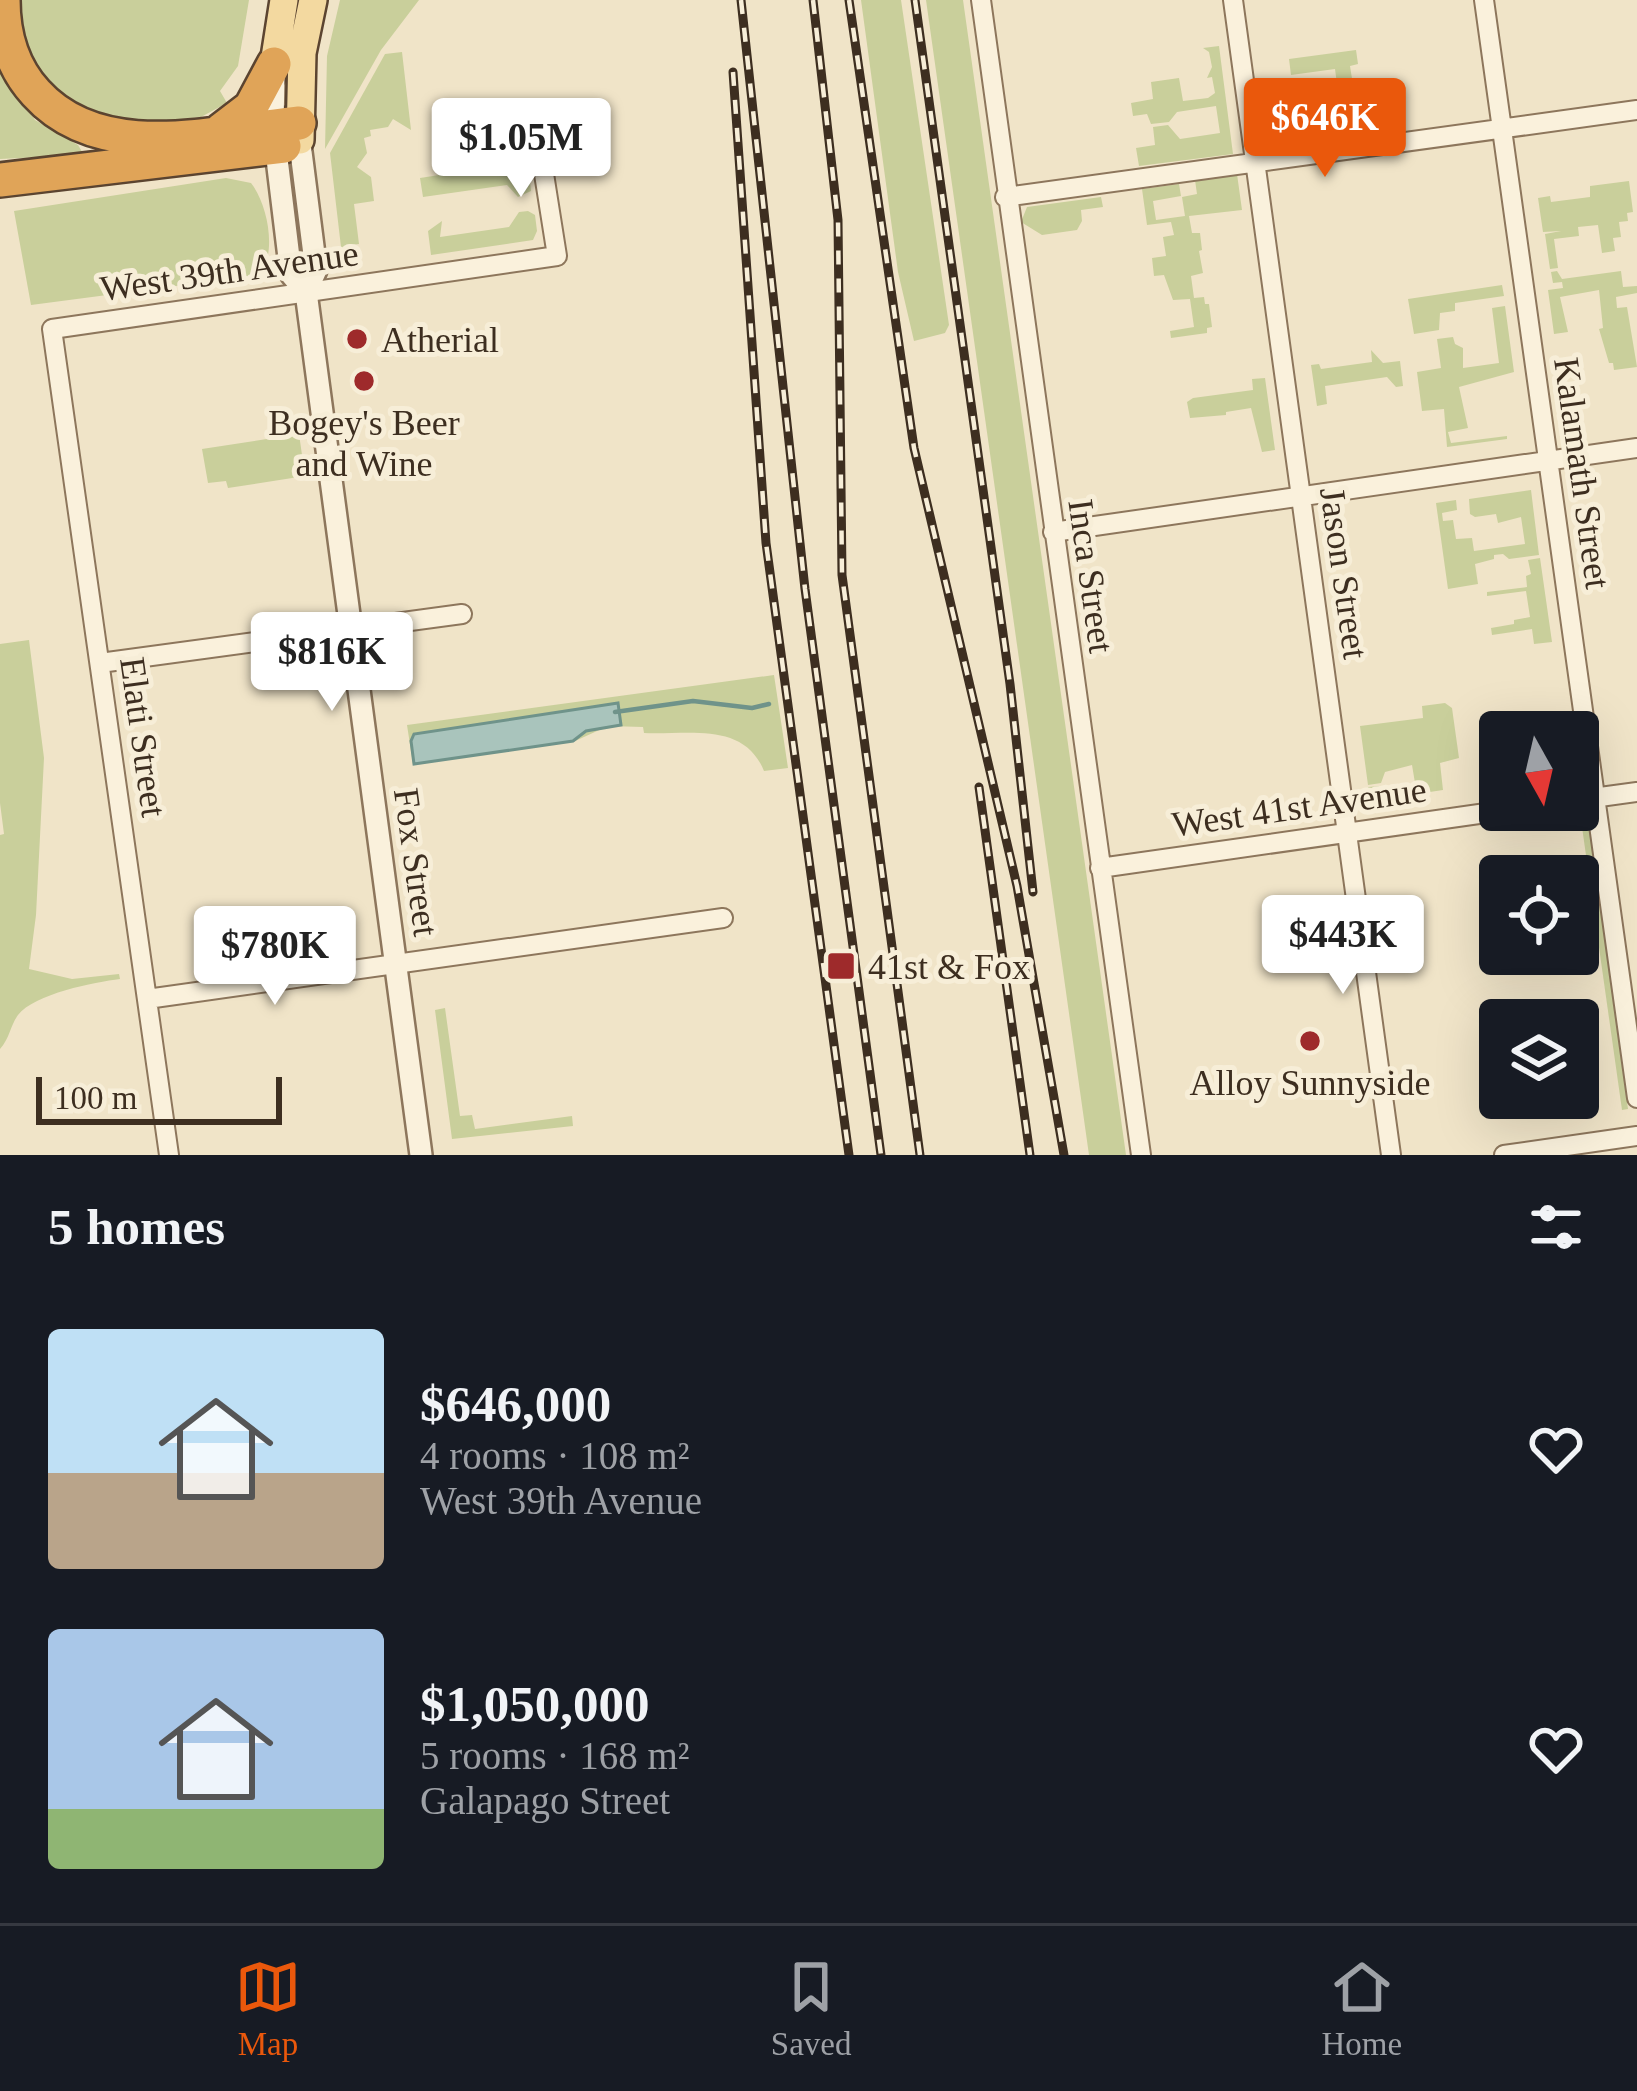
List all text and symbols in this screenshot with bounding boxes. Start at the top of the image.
pin: $646K [1241,78,1409,180]
text: $646K [1271,95,1379,138]
pin: $1.05M [423,98,619,200]
text: $1.05M [459,115,583,158]
street label: West 39th Avenue [97,233,361,309]
place label: Atherial [381,320,499,360]
marker: Atherial [344,326,370,352]
street label: Kalamath Street [1546,355,1618,591]
marker: Bogey's Beer and Wine [351,368,377,394]
place label: Bogey's Beer and Wine [268,403,460,484]
street label: Jason Street [1312,485,1376,662]
street label: Inca Street [1060,497,1122,656]
pin: $816K [248,612,416,714]
text: $816K [278,629,386,672]
street label: Elati Street [112,655,174,820]
north arrow [1479,711,1599,831]
map controls [1479,711,1599,1119]
street label: West 41st Avenue [1169,769,1429,845]
street label: Fox Street [386,786,446,939]
button: locate [1479,855,1599,975]
pin: $443K [1259,895,1427,997]
pin: $780K [191,906,359,1008]
text: $443K [1289,912,1397,955]
text: $780K [221,923,329,966]
place label: 41st & Fox [868,947,1030,987]
marker: 41st & Fox [825,950,857,982]
button: layers [1479,999,1599,1119]
marker: Alloy Sunnyside [1297,1028,1323,1054]
place label: Alloy Sunnyside [1189,1063,1431,1103]
scale bar [36,1071,282,1124]
text: 100 m [54,1080,137,1116]
icon: filters [1523,1194,1589,1260]
text: 5 homes [48,1199,225,1255]
text: $646,000 [420,1376,611,1432]
icon: home [144,1377,288,1521]
icon: heart [1523,1416,1589,1482]
text: 4 rooms · 108 m² [420,1434,690,1477]
text: West 39th Avenue [420,1479,702,1522]
text: $1,050,000 [420,1676,650,1732]
icon: home [144,1677,288,1821]
icon: heart [1523,1716,1589,1782]
text: 5 rooms · 168 m² [420,1734,690,1777]
text: Galapago Street [420,1779,670,1822]
tab: Map [235,1954,301,2063]
tab: Saved [771,1954,851,2063]
tab: Home [1321,1954,1402,2063]

